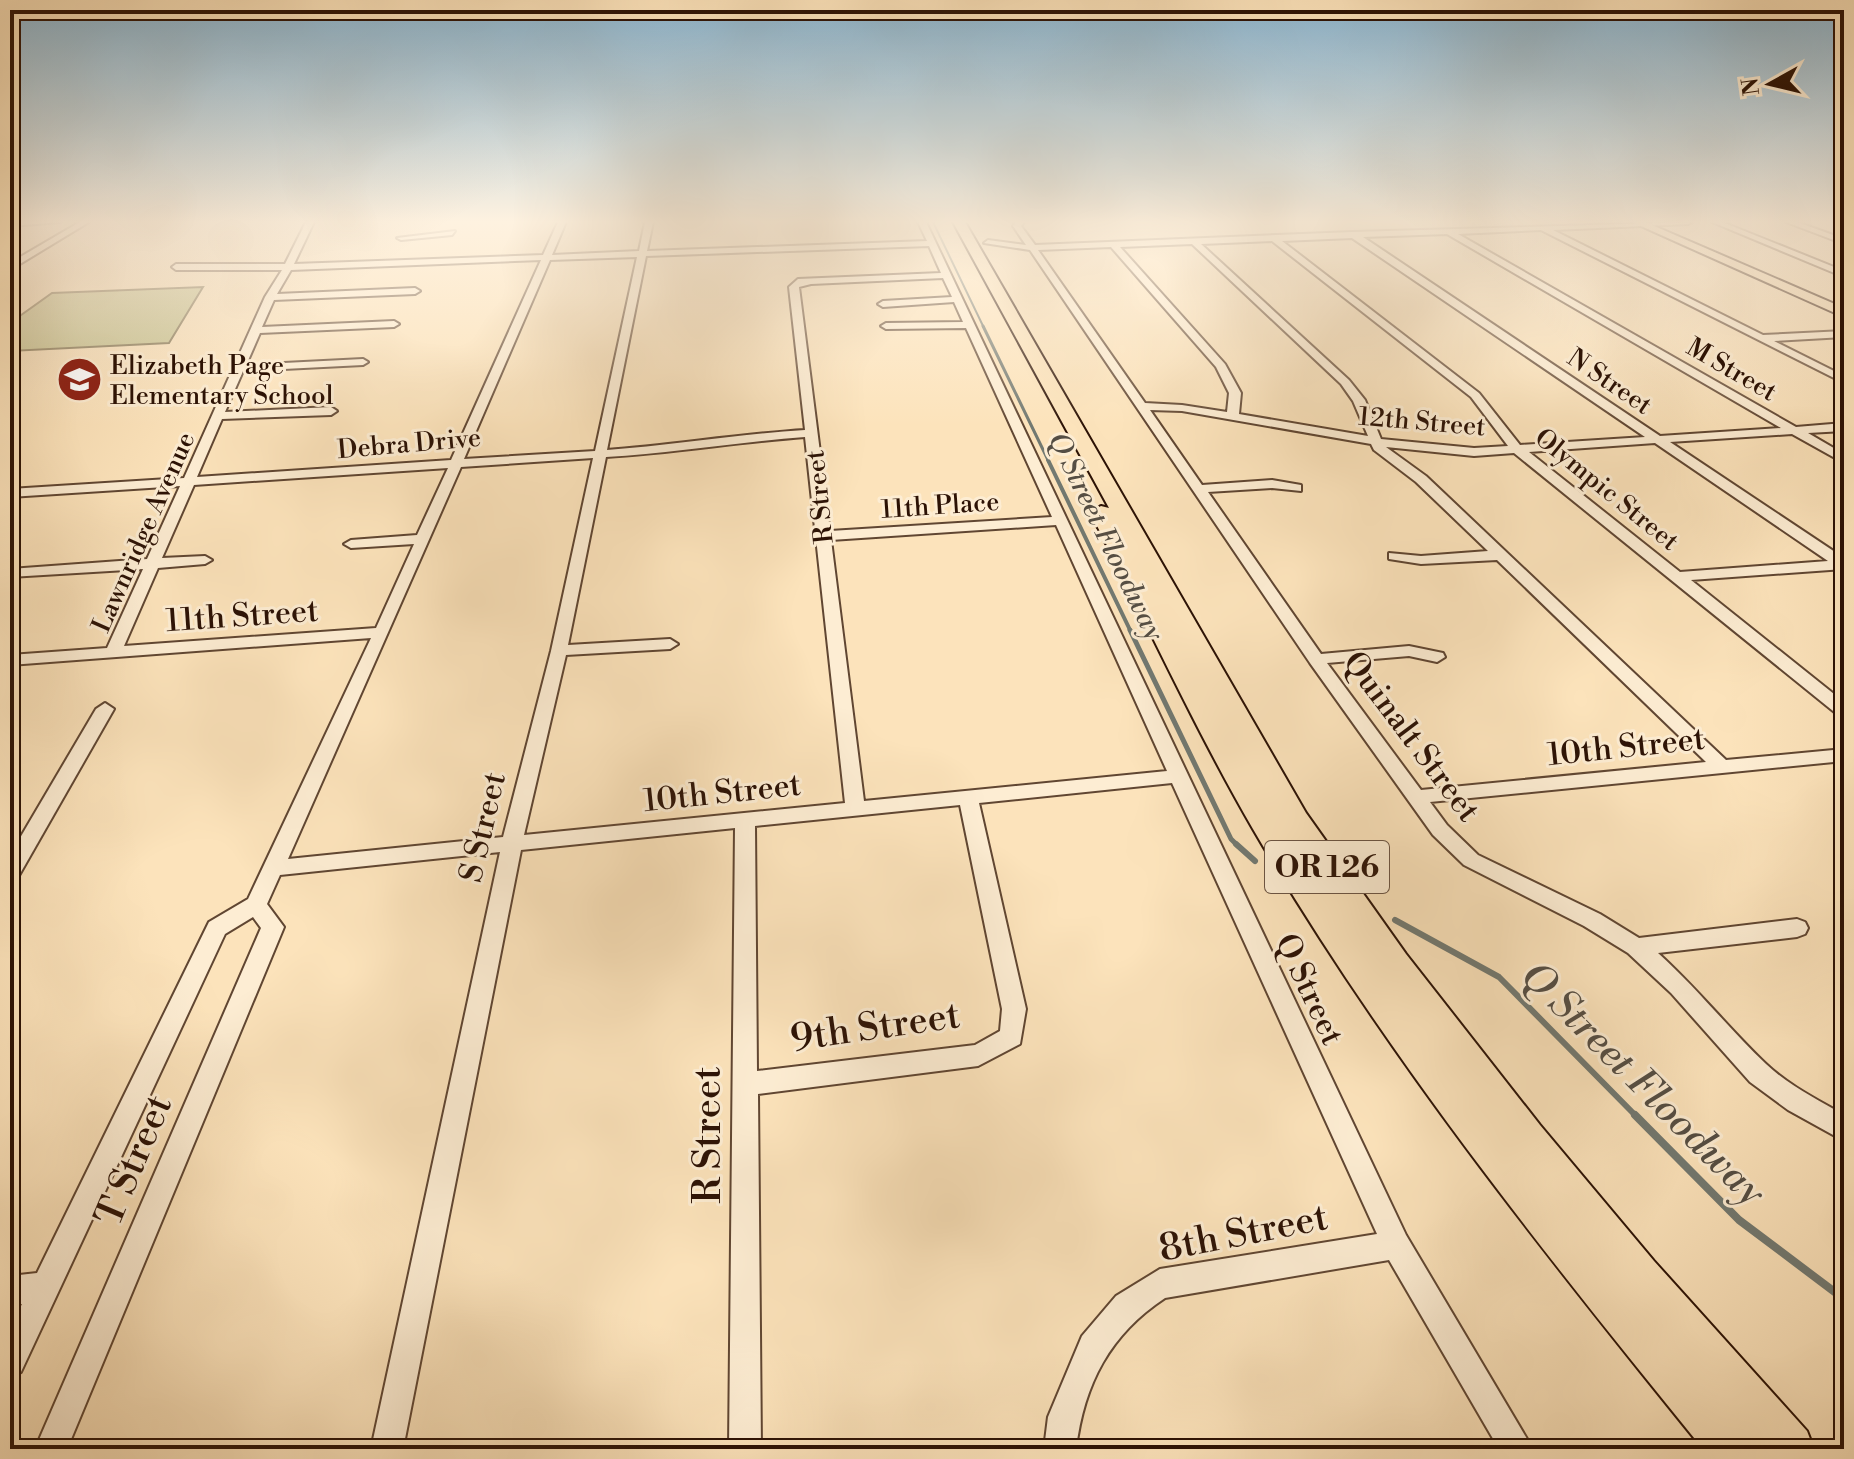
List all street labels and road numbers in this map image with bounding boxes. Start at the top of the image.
street label: M Street [1681,331,1782,408]
street label: N Street [1561,342,1658,422]
street label: 12th Street [1357,400,1487,443]
street label: Debra Drive [336,422,482,466]
street label: Olympic Street [1528,422,1685,558]
street label: Lawnridge Avenue [85,427,202,638]
street label: R Street [799,449,841,545]
street label: 11th Place [880,486,1000,526]
street label: 11th Street [164,591,320,641]
street label: Quinalt Street [1334,643,1488,830]
street label: 10th Street [1545,719,1707,775]
street label: 10th Street [641,765,803,821]
street label: S Street [451,768,515,886]
road number: OR 126 [1265,841,1389,893]
street label: Q Street [1266,927,1352,1052]
street label: 9th Street [787,992,963,1063]
street label: R Street [685,1066,732,1204]
street label: T Street [86,1088,183,1233]
street label: 8th Street [1155,1194,1332,1273]

